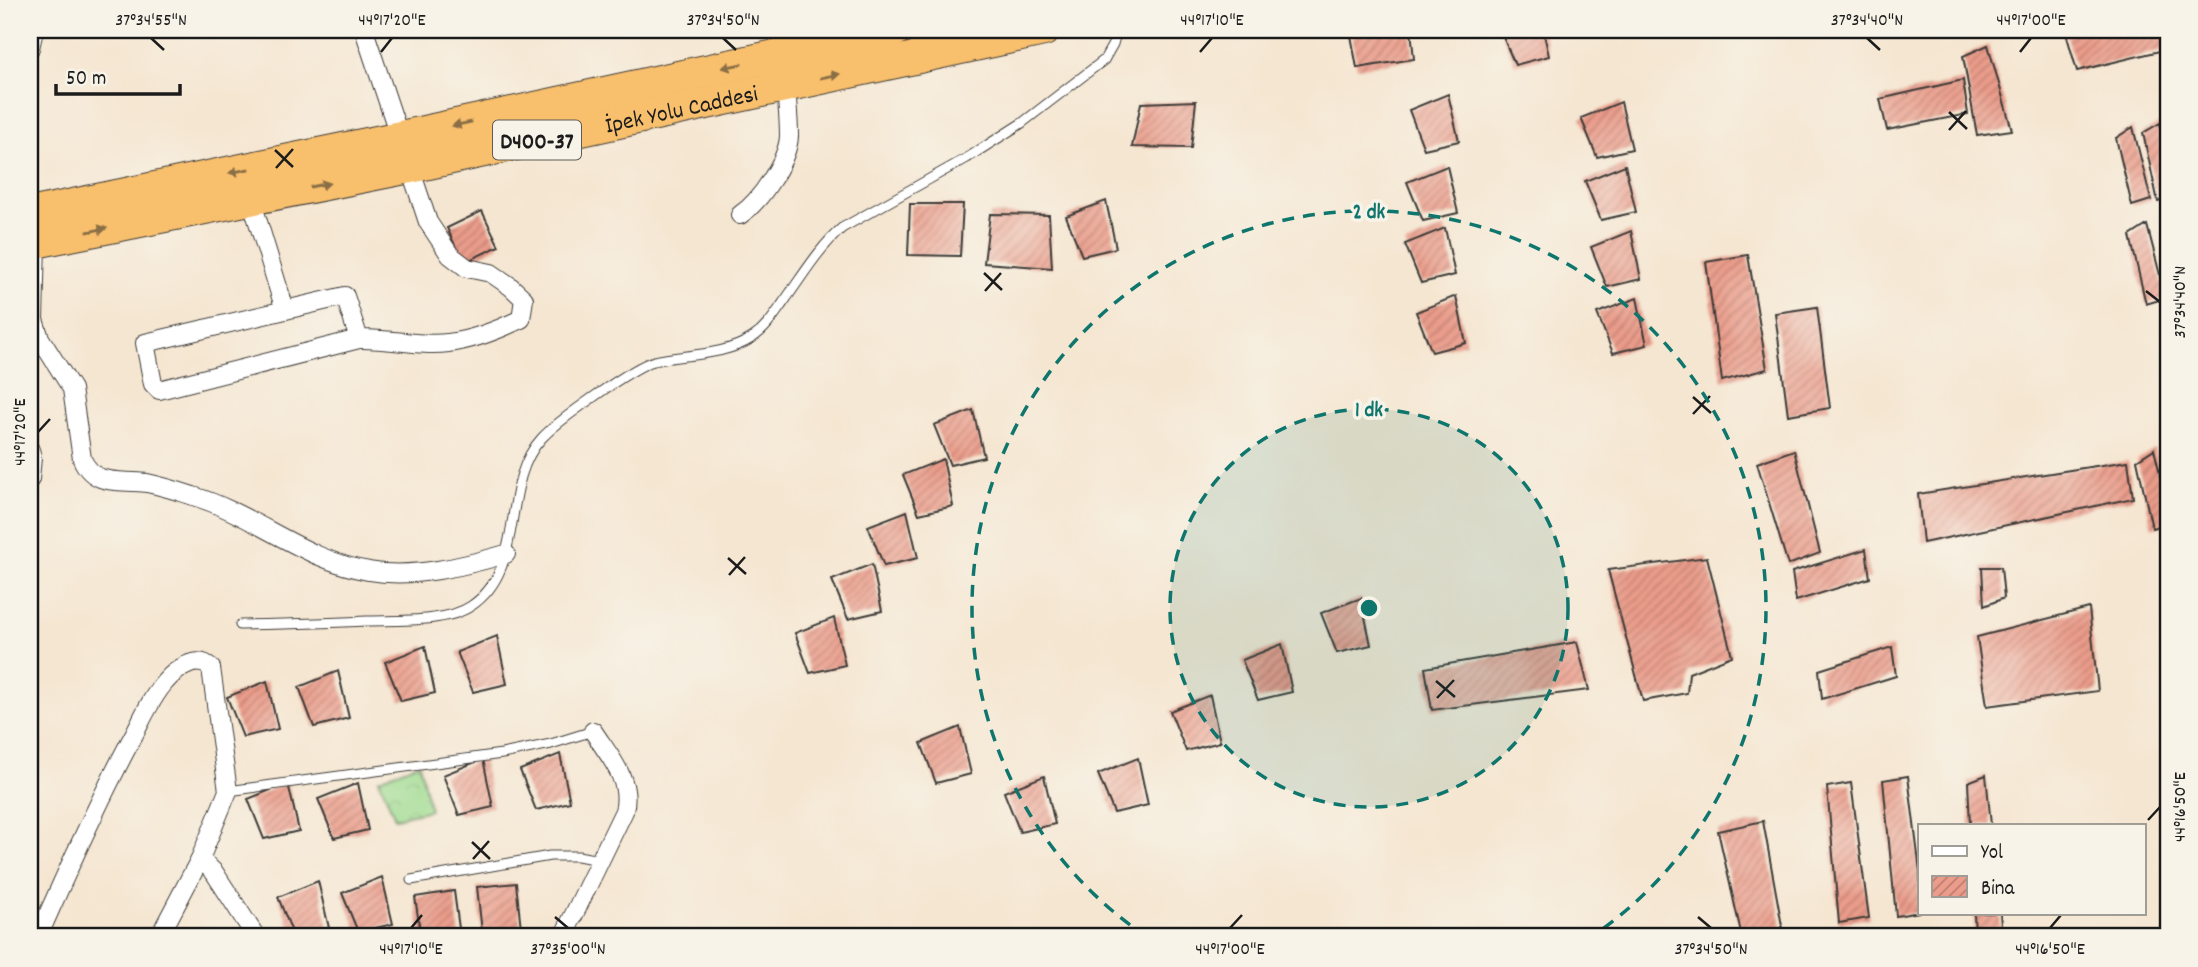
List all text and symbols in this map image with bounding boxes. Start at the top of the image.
text: 37°34'55"N [115,9,187,34]
text: 44°17'20"E [358,9,426,34]
text: 37°34'50"N [686,9,760,34]
text: 44°17'10"E [1180,9,1244,34]
text: 37°34'40"N [1831,9,1903,34]
text: 44°17'00"E [1996,9,2066,34]
scale bar [56,52,180,96]
one-way arrow [721,61,743,72]
text: 50 m [66,65,106,95]
one-way arrow [819,71,841,82]
street label: İpek Yolu Caddesi [602,78,761,144]
one-way arrow [451,119,473,130]
road number: D400-37 [493,120,581,160]
one-way arrow [228,165,250,176]
one-way arrow [309,180,331,191]
text: 2 dk [1353,199,1386,229]
one-way arrow [86,224,108,235]
text: 37°34'40"N [2169,266,2194,338]
text: 1 dk [1355,397,1383,427]
text: 44°17'20"E [9,398,34,466]
centre of rings [1357,596,1381,620]
text: 44°16'50"E [2169,772,2194,842]
legend [1918,824,2146,914]
text: Yol [1981,839,2003,869]
text: Bina [1981,875,2015,905]
text: 44°17'10"E [379,938,443,963]
text: 37°35'00"N [530,938,606,963]
text: 44°17'00"E [1195,938,1265,963]
text: 37°34'50"N [1674,938,1748,963]
text: 44°16'50"E [2015,938,2085,963]

